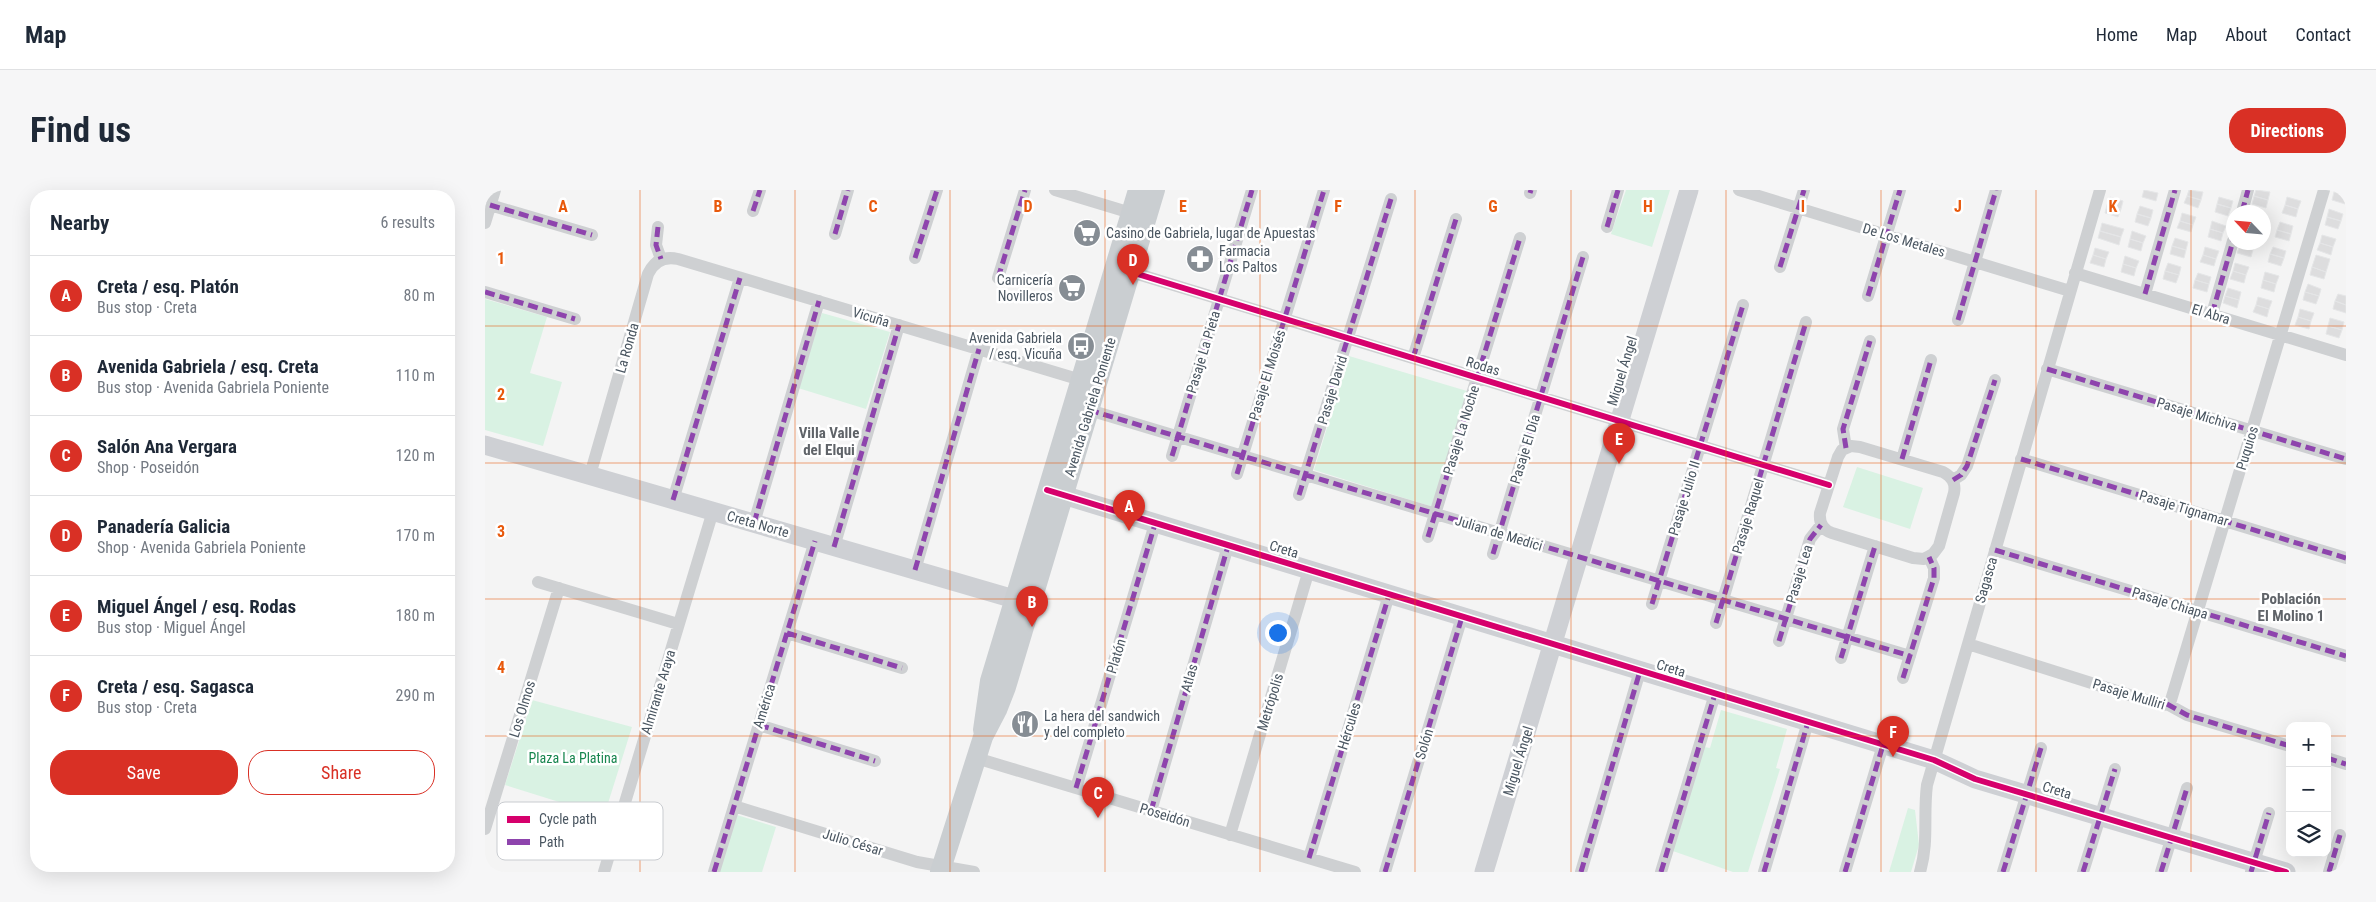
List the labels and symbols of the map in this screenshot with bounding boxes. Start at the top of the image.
text: A [558,197,568,216]
text: B [714,197,723,216]
text: C [868,197,878,216]
text: D [1023,197,1033,216]
text: E [1179,197,1187,216]
text: F [1334,197,1342,216]
text: G [1488,197,1498,216]
text: H [1643,197,1653,216]
text: I [1801,197,1805,216]
text: J [1954,197,1962,216]
text: K [2109,197,2118,216]
north arrow [2226,205,2271,250]
supermarket icon: Casino de Gabriela, lugar de Apuestas [1072,218,1102,248]
street label: De Los Metales [1861,220,1947,260]
place label: Casino de Gabriela, lugar de Apuestas [1106,225,1316,241]
place label: Farmacia Los Paltos [1219,243,1277,275]
pin: D [1117,244,1149,285]
pharmacy icon: Farmacia Los Paltos [1185,244,1215,274]
text: 1 [497,249,505,268]
place label: Carnicería Novilleros [997,272,1053,304]
supermarket icon: Carnicería Novilleros [1057,273,1087,303]
street label: El Abra [2190,301,2232,327]
street label: Vicuña [851,304,891,330]
street label: Pasaje La Pieta [1183,309,1223,395]
street label: La Ronda [612,321,642,375]
street label: Pasaje El Moisés [1246,328,1288,422]
place label: Avenida Gabriela / esq. Vicuña [969,330,1062,362]
bus stop icon: Avenida Gabriela / esq. Vicuña [1066,331,1096,361]
street label: Miguel Ángel [1603,334,1640,408]
street label: Avenida Gabriela Poniente [1061,335,1119,479]
street label: Rodas [1464,353,1502,379]
street label: Pasaje David [1314,354,1350,426]
street label: Pasaje La Noche [1440,383,1482,477]
text: 2 [497,385,505,404]
street label: Pasaje Michiva [2155,394,2239,434]
street label: Pasaje El Día [1507,412,1543,486]
pin: E [1603,423,1635,464]
district label: Villa Valle del Elqui [799,424,859,459]
street label: Puquios [2233,424,2261,472]
street label: Pasaje Julio II [1665,459,1703,537]
street label: Pasaje Raquel [1729,476,1767,556]
street label: Pasaje Tignamar [2137,487,2231,529]
pin: A [1113,490,1145,531]
street label: Creta Norte [725,508,791,541]
street label: Julian de Medici [1453,512,1545,554]
text: 3 [497,522,505,541]
street label: Creta [1268,537,1300,561]
street label: Pasaje Lea [1783,543,1815,605]
street label: Sagasca [1972,555,2000,605]
street label: Pasaje Chiapa [2130,584,2210,622]
pin: B [1016,586,1048,627]
district label: Población El Molino 1 [2258,590,2324,625]
your location [1265,620,1291,646]
street label: Platón [1103,637,1129,675]
street label: Almirante Araya [638,648,678,736]
street label: Creta [1655,656,1687,680]
text: 4 [497,658,505,677]
street label: Atlas [1177,662,1201,694]
street label: Metrópolis [1254,671,1286,733]
street label: Pasaje Mulliri [2091,675,2167,713]
street label: Los Olmos [506,679,538,739]
street label: América [750,682,778,730]
street label: Hércules [1334,700,1364,752]
place label: La hera del sandwich y del completo [1044,708,1160,740]
restaurant icon: La hera del sandwich y del completo [1010,709,1040,739]
pin: F [1877,716,1909,757]
street label: Miguel Ángel [1499,724,1536,798]
street label: Solón [1412,727,1436,761]
park label: Plaza La Platina [529,750,617,766]
pin: C [1082,777,1114,818]
street label: Creta [2041,778,2073,802]
street label: Poseidón [1138,800,1192,830]
legend [497,802,663,860]
text: Cycle path [539,811,597,827]
street label: Julio César [821,825,885,859]
text: Path [539,834,564,850]

